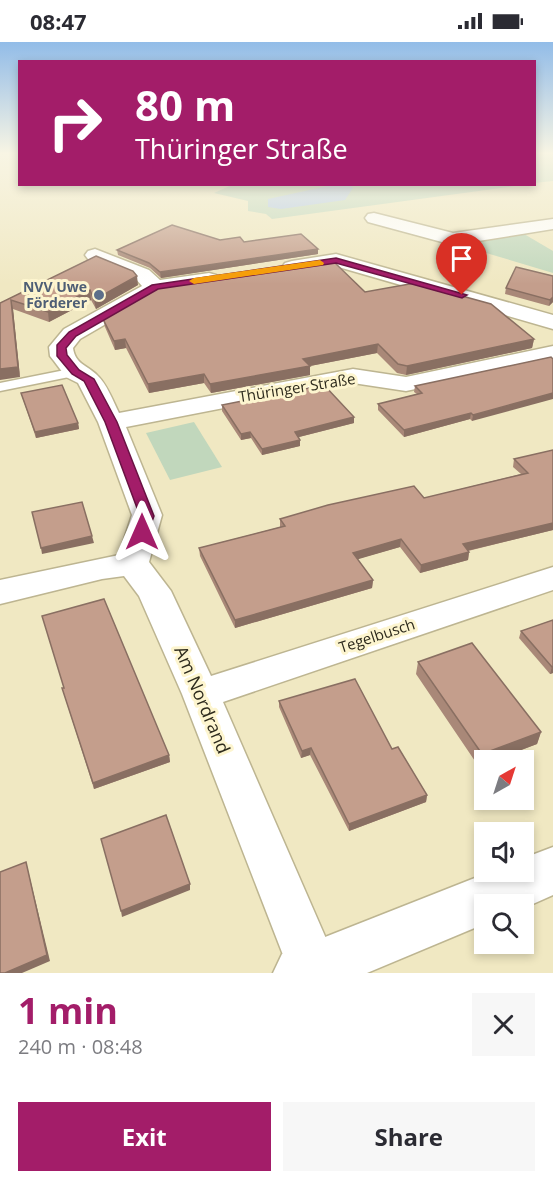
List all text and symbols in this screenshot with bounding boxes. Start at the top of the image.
text: 08:47 [30,6,87,36]
text: 80 m [135,76,235,133]
icon: right [36,84,114,162]
text: Thüringer Straße [135,130,348,167]
pin [436,233,487,295]
icon: arrive [445,242,478,275]
place label: NVV Uwe Förderer [23,277,88,312]
marker: NVV Uwe Förderer [92,288,106,302]
street label: Thüringer Straße [237,368,357,406]
position arrow [110,500,174,564]
street label: Tegelbusch [336,613,417,657]
street label: Am Nordrand [169,642,236,757]
north arrow [474,750,534,810]
map controls [474,750,534,954]
button: sound [474,822,534,882]
button: search [474,894,534,954]
text: 1 min [18,986,118,1035]
button: close [472,993,535,1056]
text: 240 m · 08:48 [18,1033,143,1060]
button: Exit [18,1102,271,1171]
button: Share [283,1102,535,1171]

